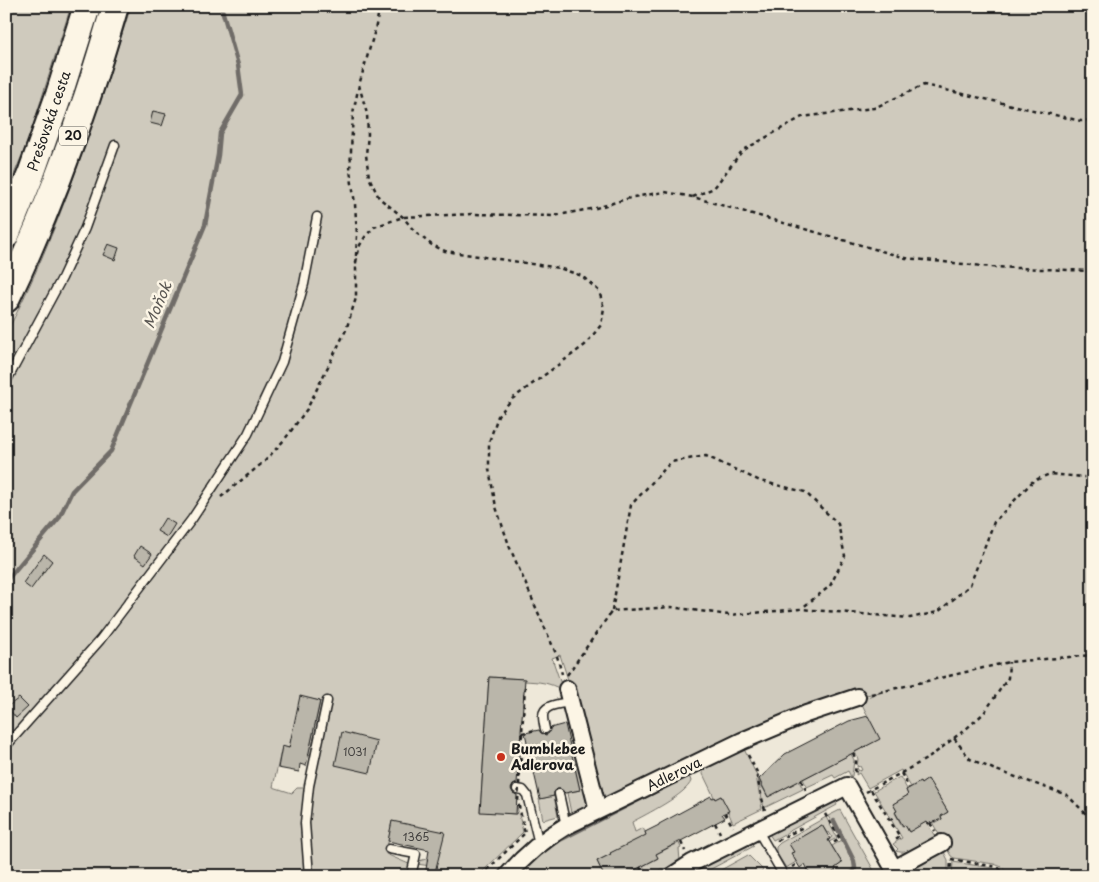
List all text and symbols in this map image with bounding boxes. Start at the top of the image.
street label: Prešovská cesta [22,68,76,174]
road number: 20 [59,126,87,146]
water label: Moňok [136,277,177,331]
place label: Bumblebee Adlerova [510,738,586,775]
house number: 1031 [343,743,367,760]
marker: Bumblebee Adlerova [495,751,507,763]
street label: Adlerova [643,751,705,796]
house number: 1365 [403,828,429,845]

